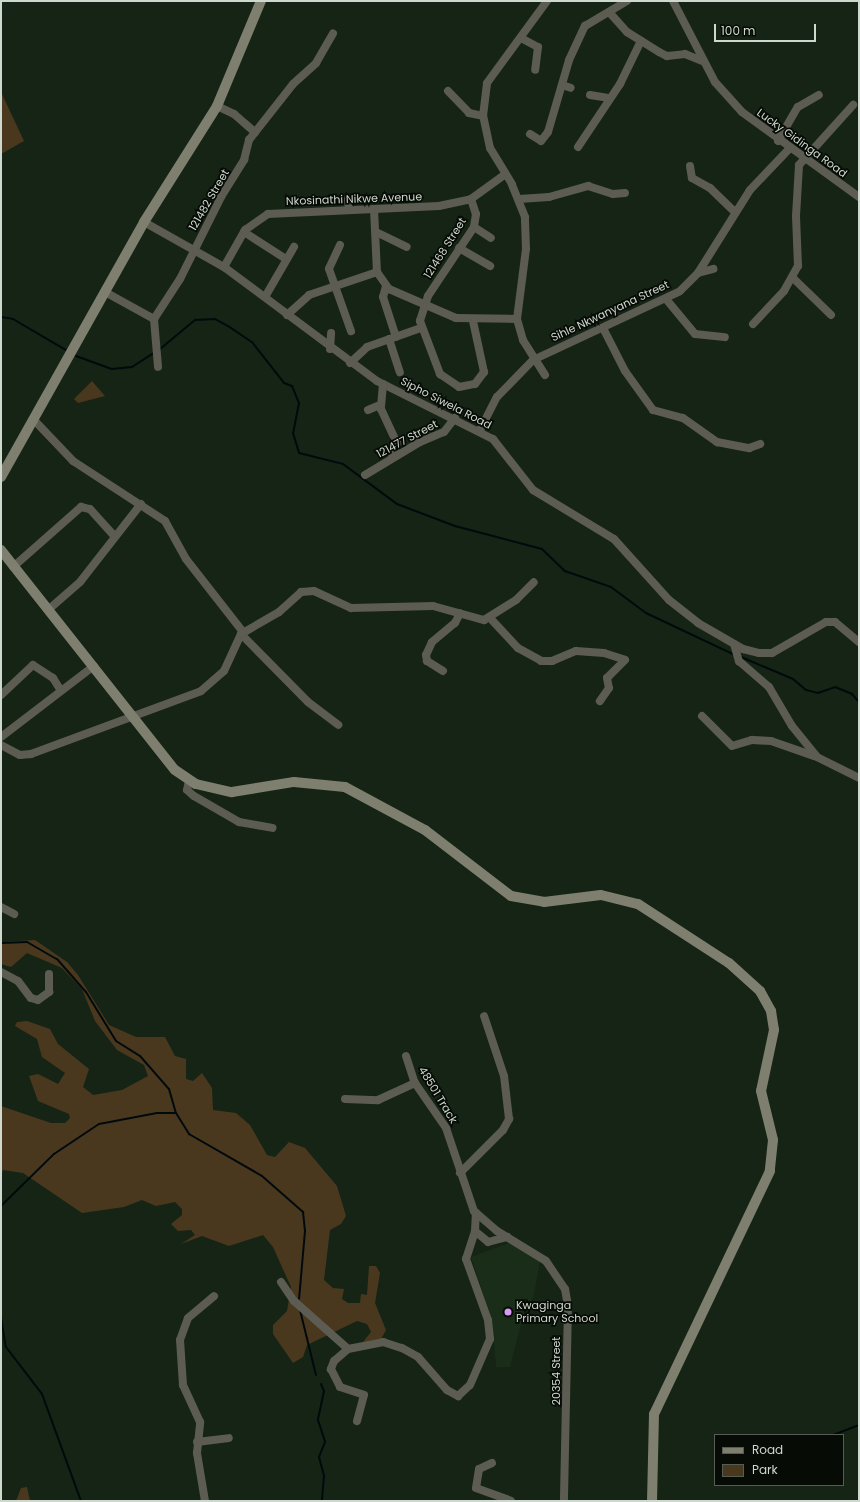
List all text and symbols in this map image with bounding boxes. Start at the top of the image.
scale bar [716,16,818,42]
text: 100 m [721,22,755,39]
street label: Lucky Gidinga Road [754,106,850,180]
street label: 121482 Street [186,167,232,233]
street label: Nkosinathi Nikwe Avenue [286,190,422,208]
street label: 121468 Street [421,215,469,281]
street label: Sihle Nkwanyana Street [549,278,671,344]
street label: Sipho Siwela Road [398,374,494,432]
street label: 121477 Street [374,417,440,461]
street label: 48501 Track [416,1064,460,1126]
place label: Kwaginga Primary School [516,1299,598,1325]
marker: Kwaginga Primary School [503,1307,513,1317]
street label: 20354 Street [549,1337,563,1405]
legend [714,1434,844,1486]
text: Road [752,1441,783,1458]
text: Park [752,1461,778,1478]

